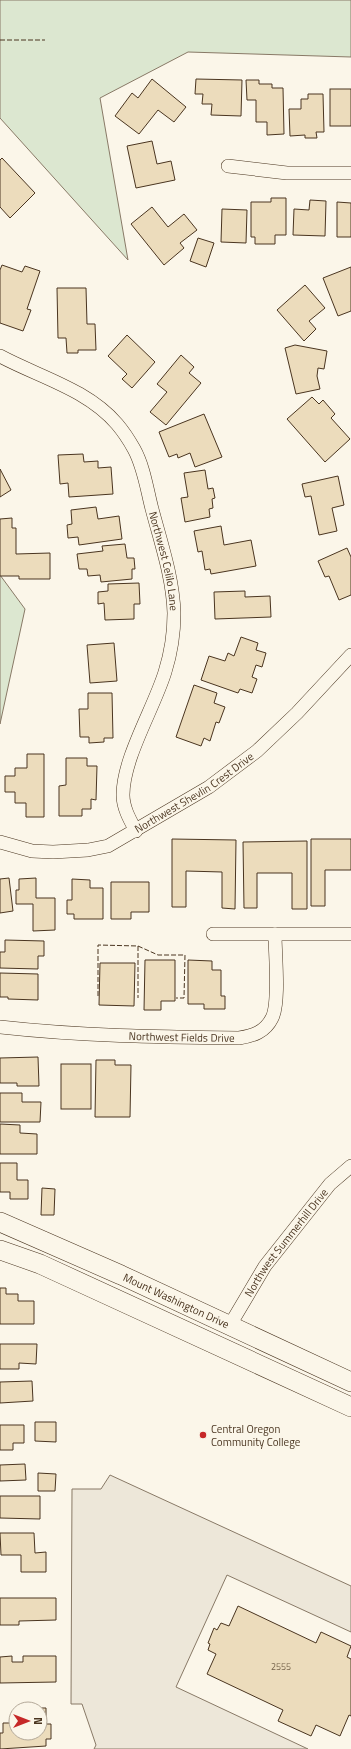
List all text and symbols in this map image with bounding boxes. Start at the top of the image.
street label: Northwest Celilo Lane [145,510,182,612]
street label: Northwest Shevlin Crest Drive [132,748,257,837]
street label: Northwest Fields Drive [128,1028,235,1046]
street label: Northwest Summerhill Drive [241,1185,332,1300]
street label: Mount Washington Drive [121,1269,232,1332]
place label: Central Oregon Community College [211,1421,301,1450]
marker: Central Oregon Community College [198,1430,208,1440]
house number: 2555 [271,1660,291,1673]
north arrow [8,1701,48,1741]
text: N [30,1717,46,1725]

